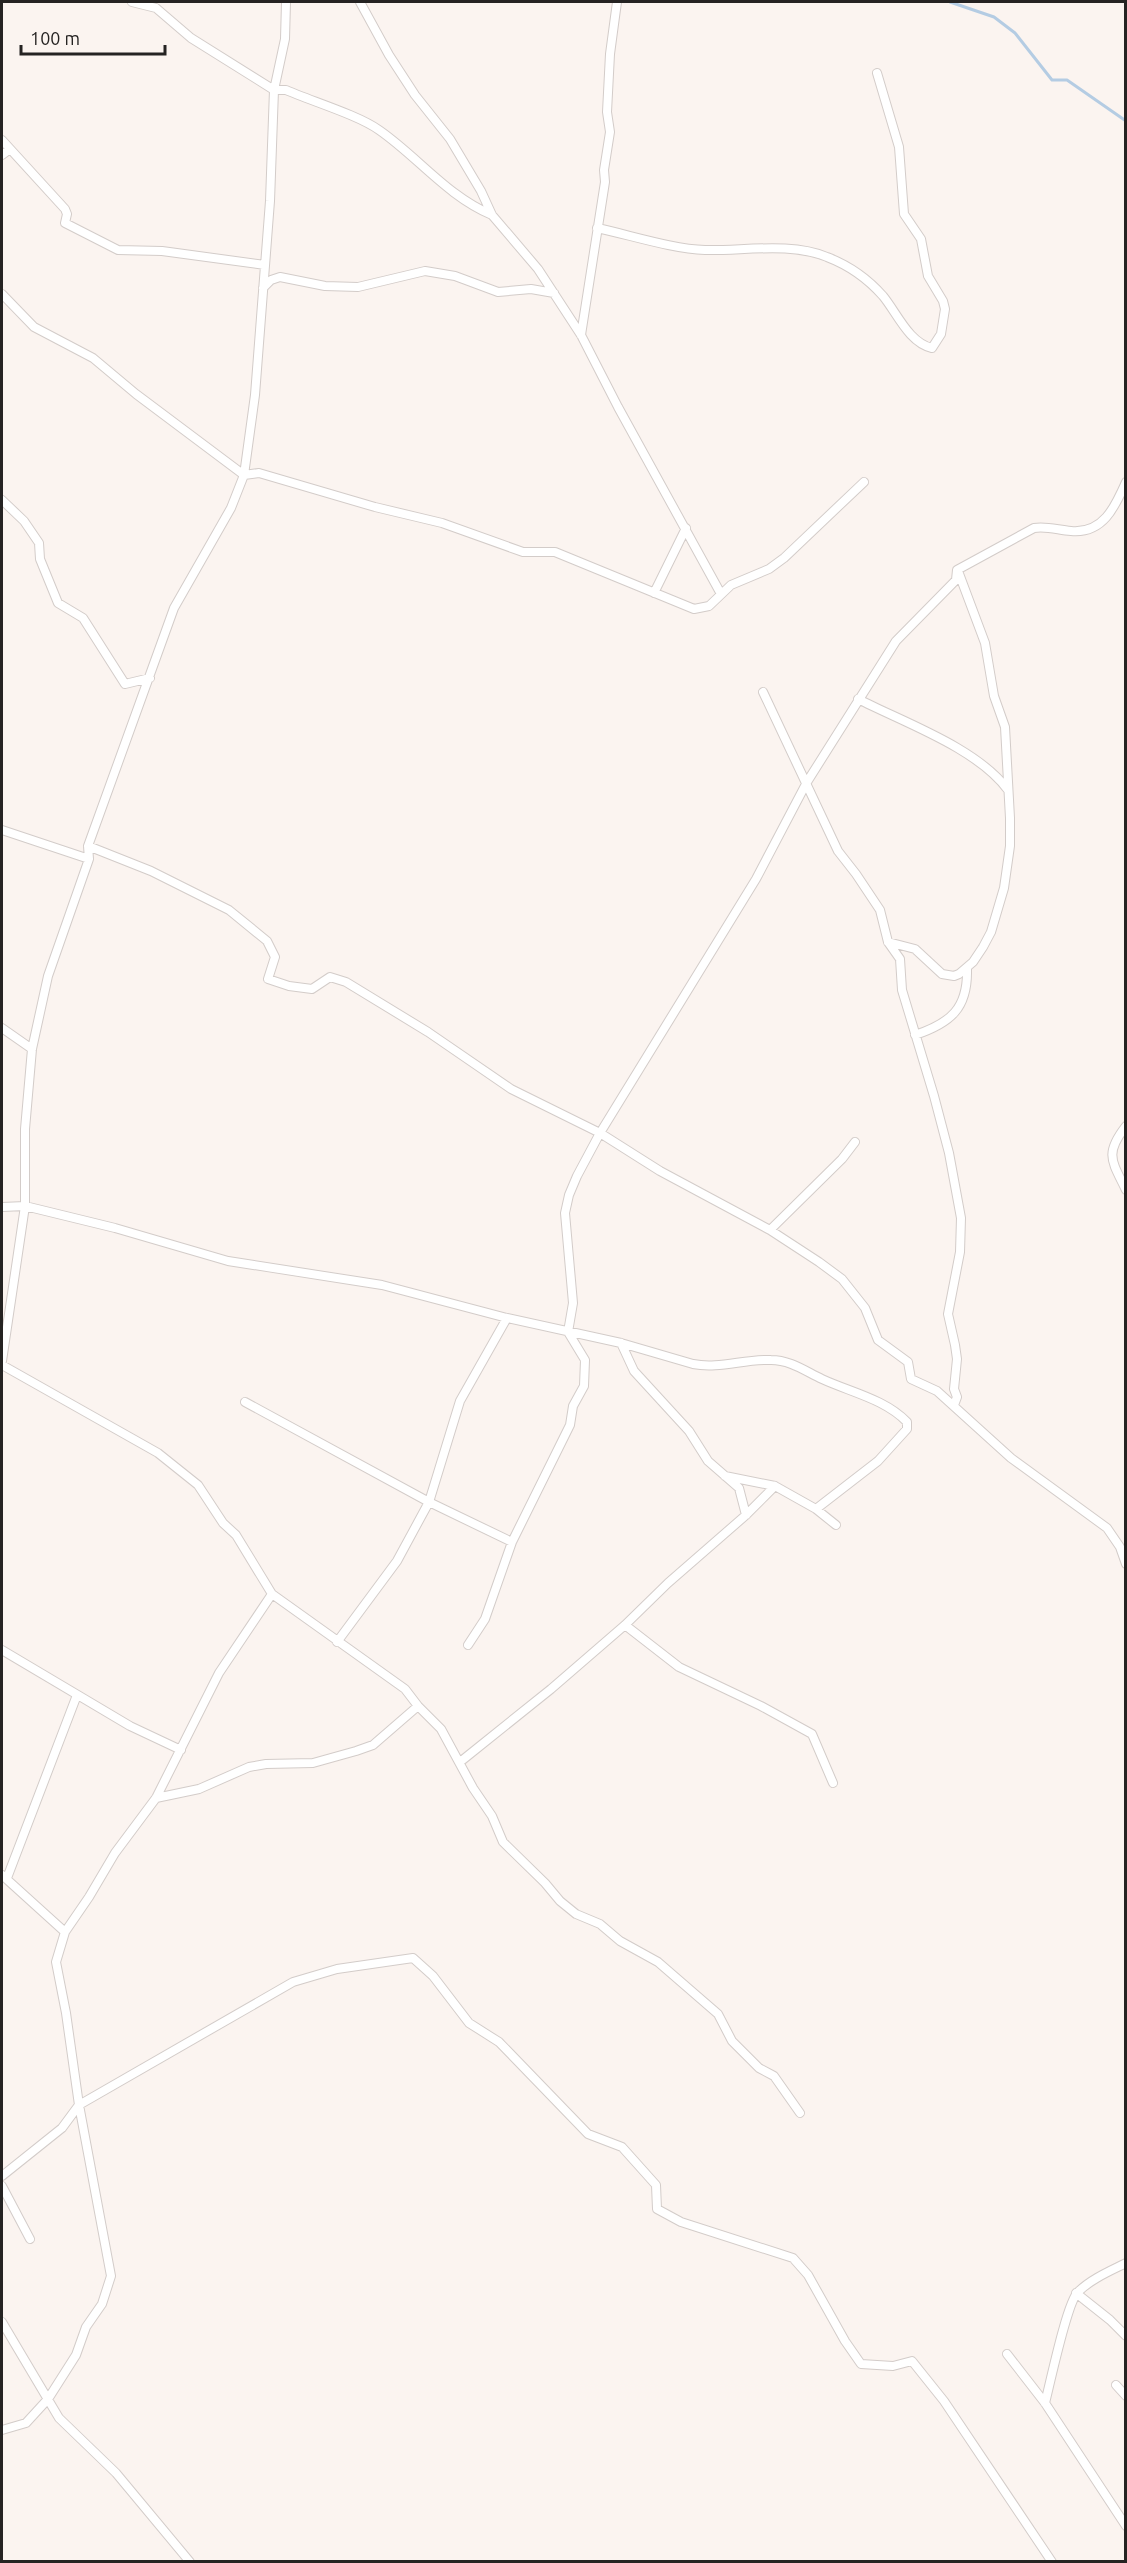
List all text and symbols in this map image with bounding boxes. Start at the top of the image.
scale bar [21,18,165,56]
text: 100 m [30,28,80,48]

